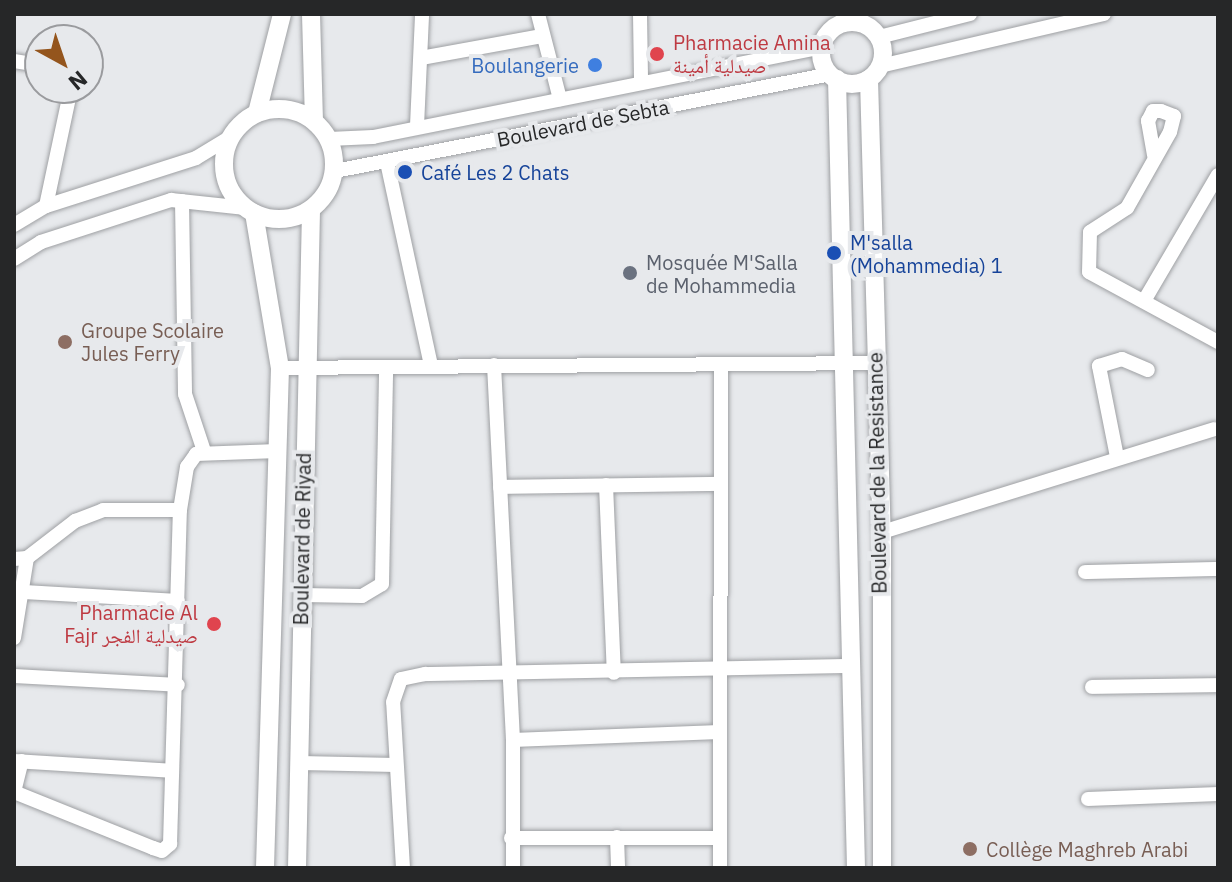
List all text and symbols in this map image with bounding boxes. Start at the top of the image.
north arrow [24,24,104,104]
place label: Pharmacie Amina صيدلية أمينة [673,30,831,77]
marker: Pharmacie Amina صيدلية أمينة [648,45,666,63]
place label: Boulangerie [471,53,579,77]
marker: Boulangerie [586,56,604,74]
text: N [63,65,94,97]
street label: Boulevard de Sebta [495,95,671,151]
place label: Café Les 2 Chats [421,160,569,184]
marker: Café Les 2 Chats [396,163,414,181]
place label: M'salla (Mohammedia) 1 [850,230,1003,277]
marker: M'salla (Mohammedia) 1 [825,244,843,262]
place label: Mosquée M'Salla de Mohammedia [646,250,798,297]
marker: Mosquée M'Salla de Mohammedia [621,264,639,282]
place label: Groupe Scolaire Jules Ferry [81,318,224,365]
marker: Groupe Scolaire Jules Ferry [56,333,74,351]
street label: Boulevard de la Resistance [863,352,891,594]
street label: Boulevard de Riyad [288,452,316,626]
place label: Pharmacie Al Fajr صيدلية الفجر [64,600,198,647]
marker: Pharmacie Al Fajr صيدلية الفجر [205,615,223,633]
place label: Collège Maghreb Arabi [986,837,1188,861]
marker: Collège Maghreb Arabi [961,840,979,858]

